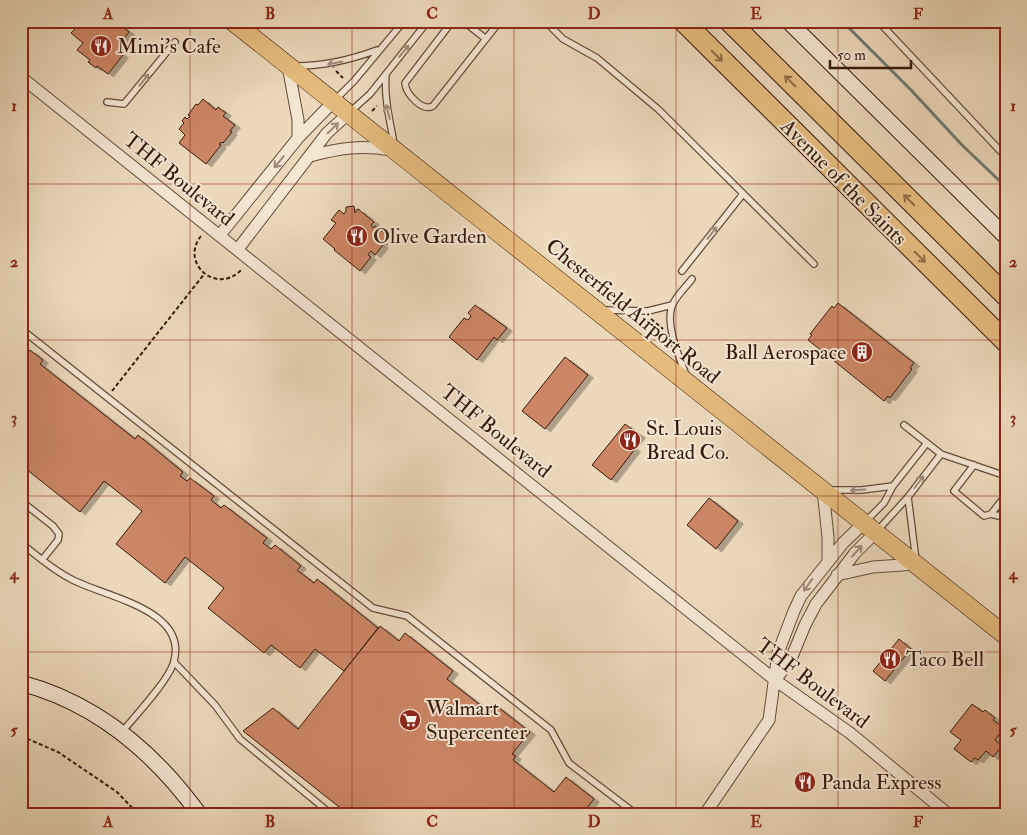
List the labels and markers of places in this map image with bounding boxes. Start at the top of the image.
place label: Mimi's Cafe [117,33,221,60]
restaurant icon: Mimi's Cafe [89,34,113,58]
place label: Olive Garden [373,223,487,250]
restaurant icon: Olive Garden [345,224,369,248]
place label: Ball Aerospace [725,339,846,366]
building icon: Ball Aerospace [850,340,874,364]
place label: St. Louis Bread Co. [646,415,729,466]
restaurant icon: St. Louis Bread Co. [618,428,642,452]
place label: Taco Bell [906,646,985,673]
restaurant icon: Taco Bell [878,647,902,671]
place label: Walmart Supercenter [425,695,527,746]
supermarket icon: Walmart Supercenter [398,708,422,732]
place label: Panda Express [821,769,942,796]
restaurant icon: Panda Express [793,770,817,794]

